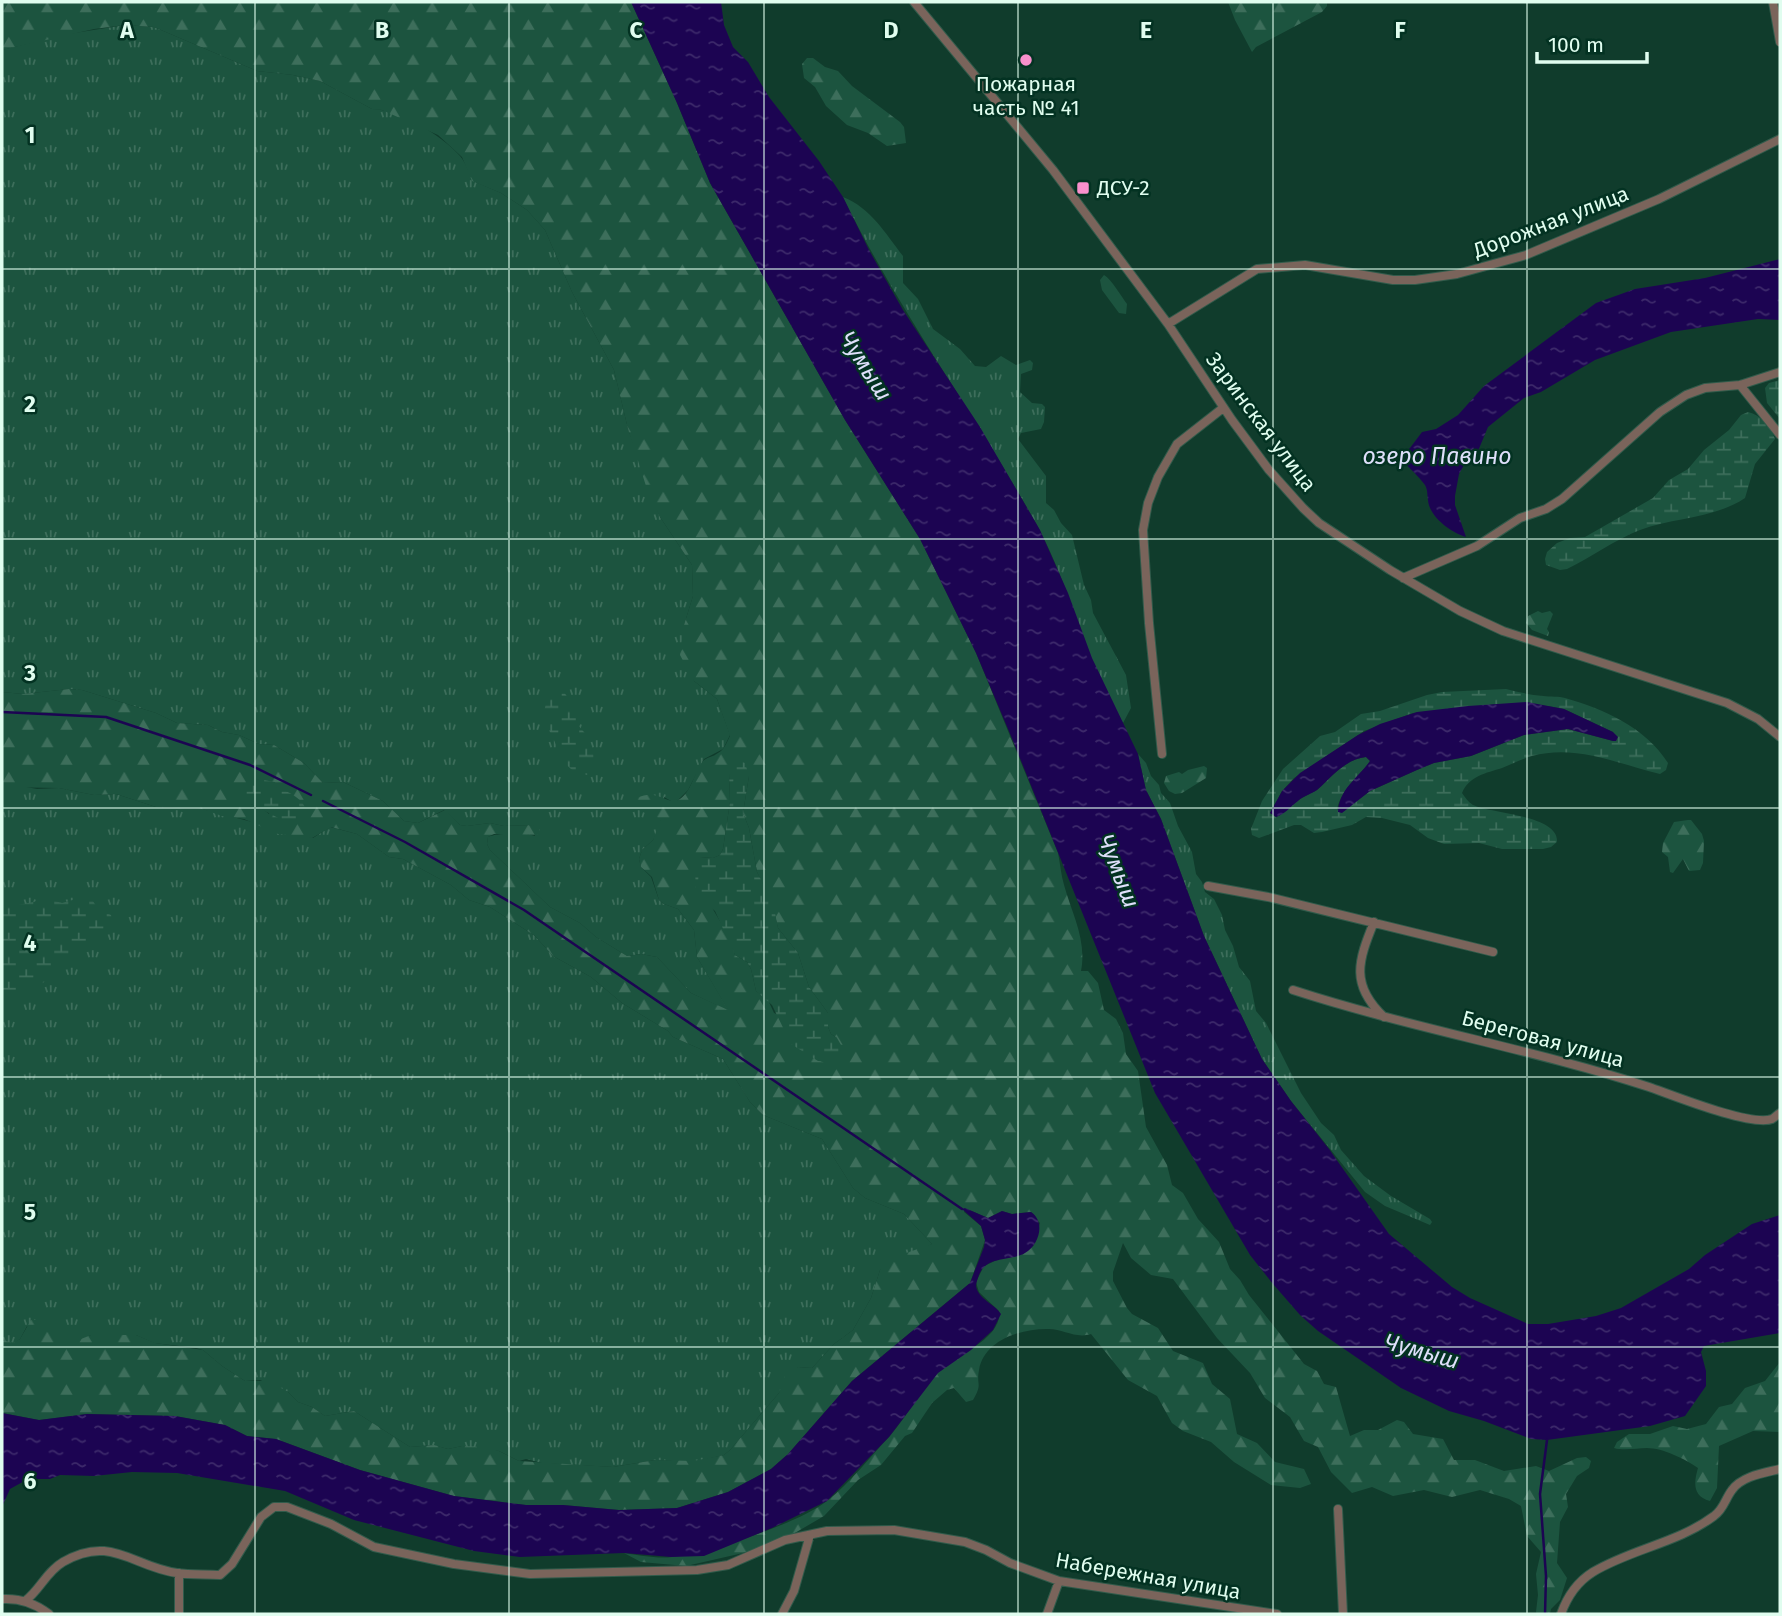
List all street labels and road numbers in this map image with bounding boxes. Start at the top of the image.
street label: Дорожная улица [1469,180,1632,264]
street label: Заринская улица [1200,347,1322,497]
street label: Береговая улица [1459,1005,1627,1073]
street label: Набережная улица [1053,1547,1243,1605]

